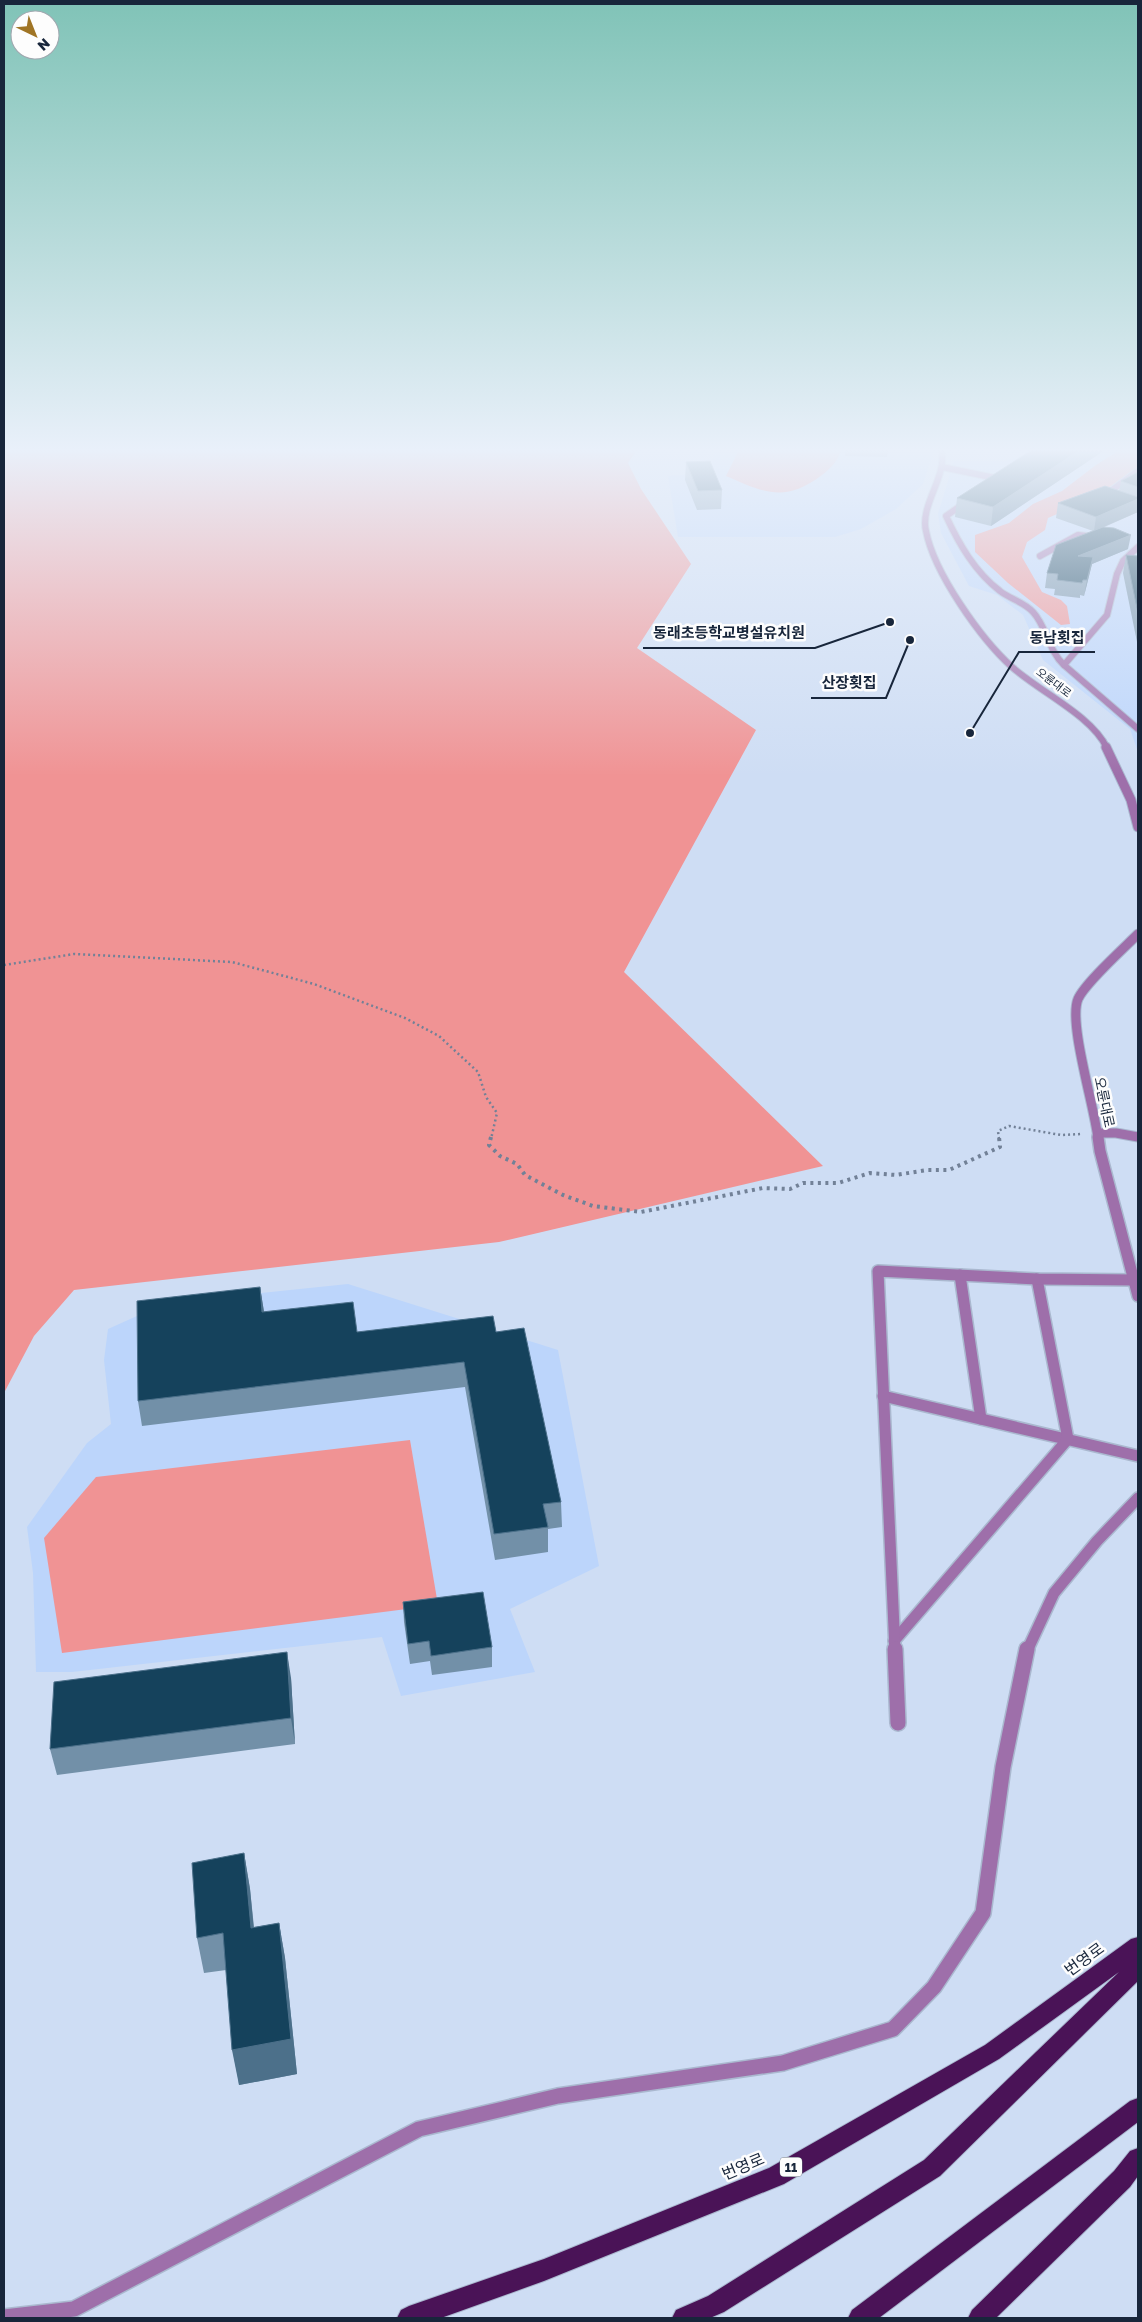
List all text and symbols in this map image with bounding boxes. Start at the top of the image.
north arrow [10,10,60,60]
text: N [35,35,54,55]
callout: 동래초등학교병설유치원 [643,618,815,648]
callout: 동남횟집 [1019,622,1095,652]
text: 동래초등학교병설유치원 [653,623,805,641]
text: 동남횟집 [1029,628,1085,646]
street label: 오륜대로 [1034,665,1074,699]
callout: 산장횟집 [811,668,886,698]
text: 산장횟집 [821,673,877,691]
street label: 오륜대로 [1091,1075,1119,1129]
street label: 번영로 [1060,1938,1108,1980]
street label: 번영로 [719,2148,767,2184]
road number: 11 [780,2158,802,2176]

